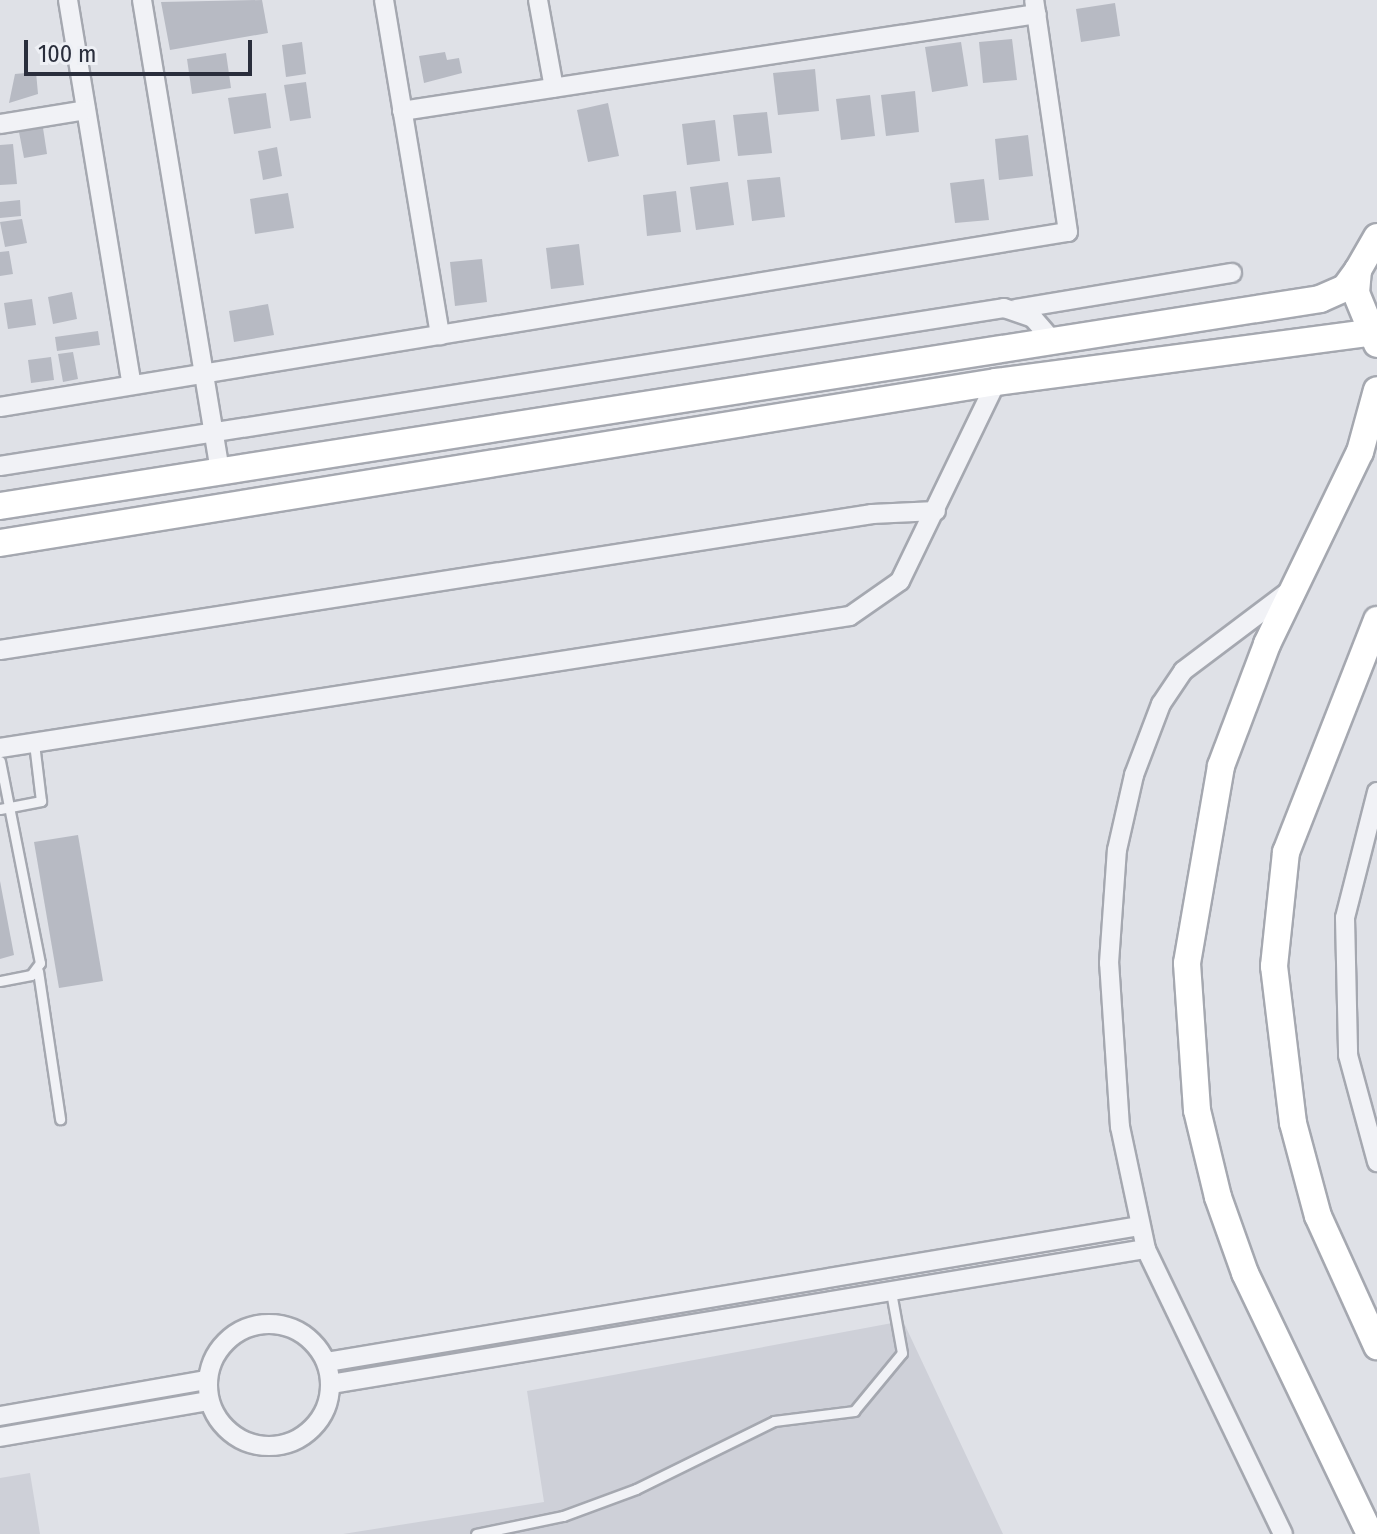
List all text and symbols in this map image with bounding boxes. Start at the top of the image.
scale bar [28,24,256,74]
text: 100 m [38,40,96,68]

